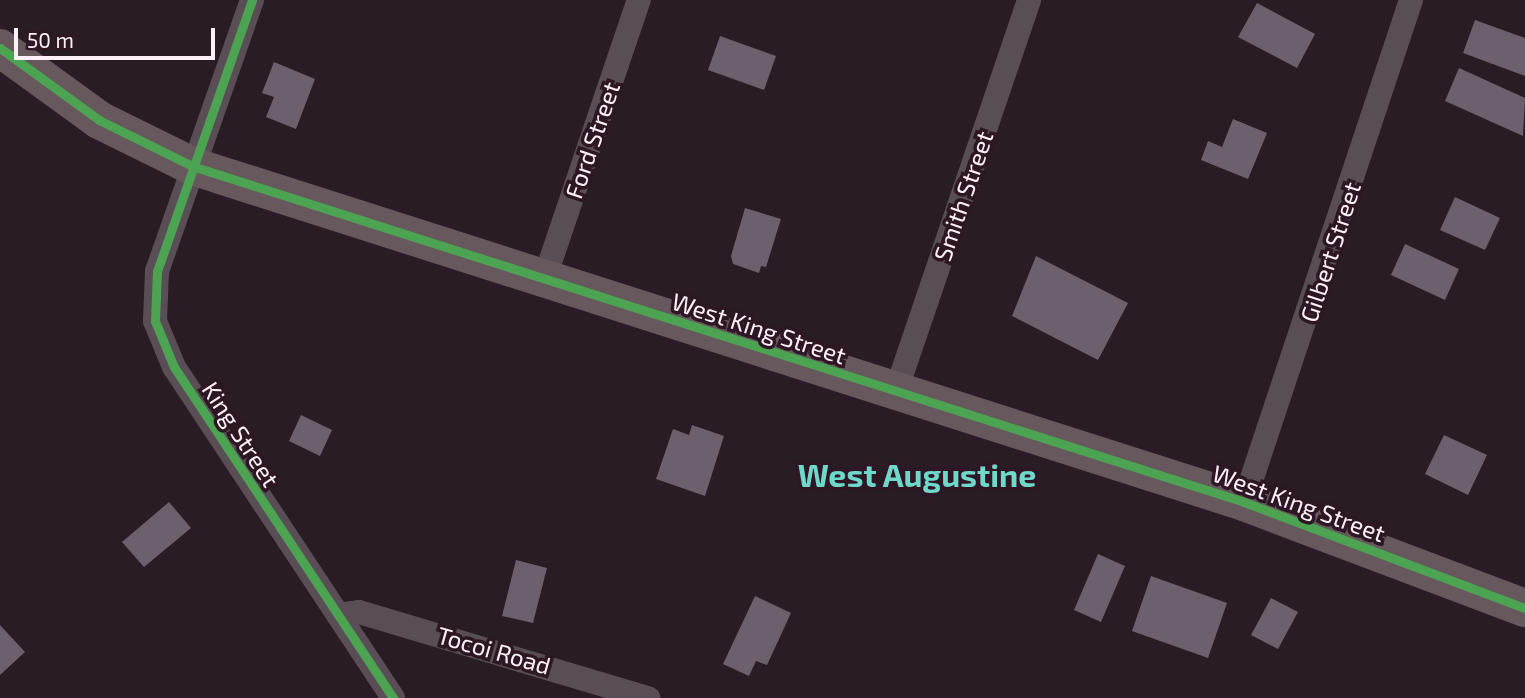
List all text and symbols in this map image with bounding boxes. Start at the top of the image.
scale bar [18,14,219,58]
text: 50 m [27,27,74,52]
street label: Ford Street [559,78,625,202]
street label: Smith Street [927,127,999,265]
street label: Gilbert Street [1294,178,1366,326]
street label: West King Street [668,286,850,370]
street label: King Street [196,376,286,492]
district label: West Augustine [797,455,1037,493]
street label: West King Street [1209,458,1389,548]
street label: Tocoi Road [434,620,554,680]

